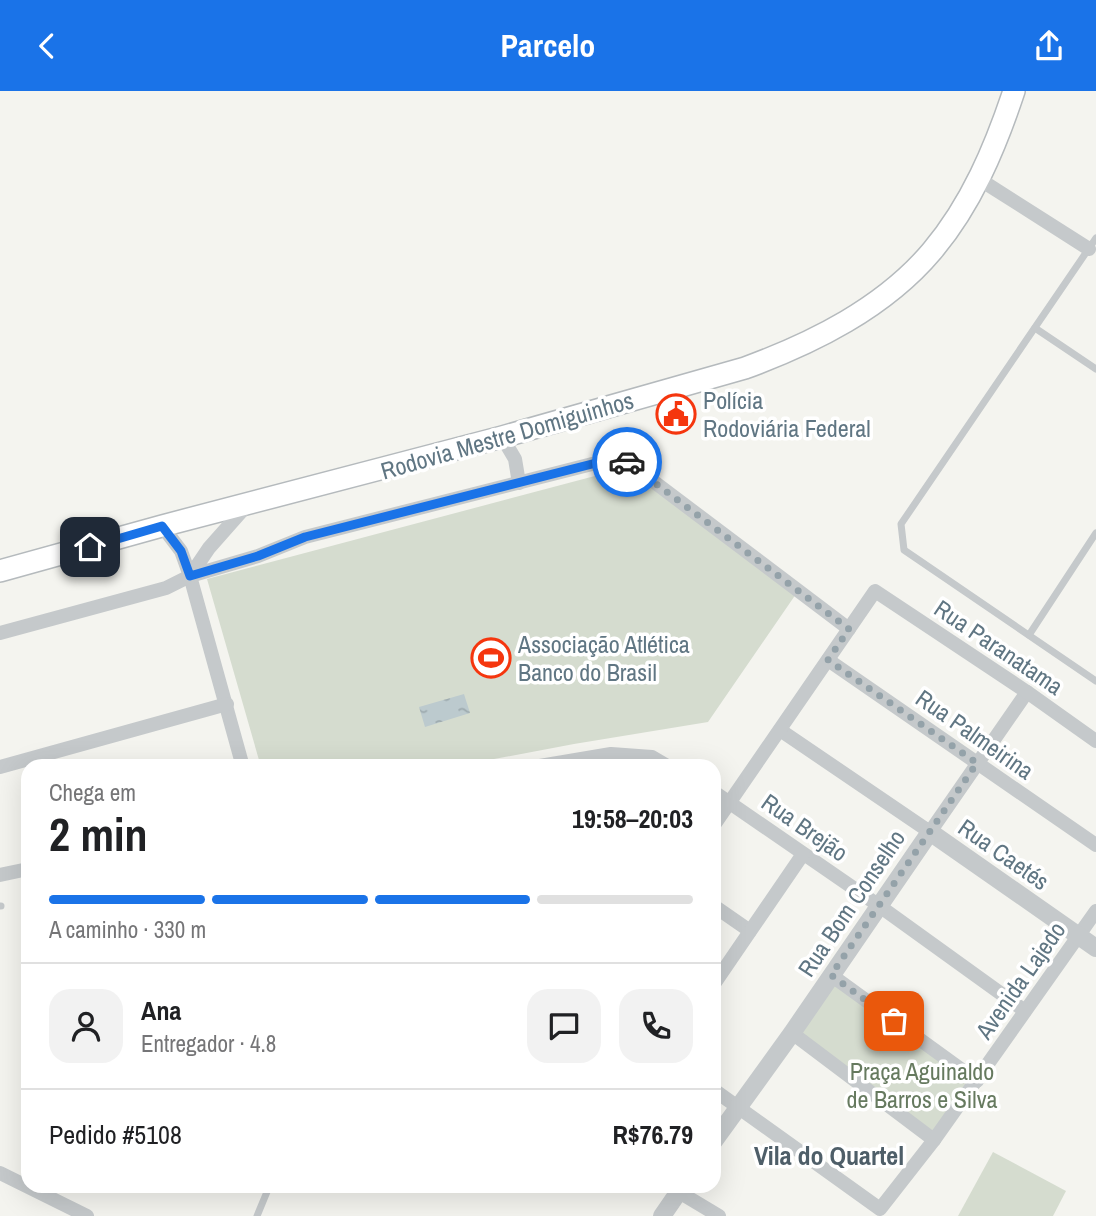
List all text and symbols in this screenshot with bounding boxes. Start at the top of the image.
text: Parcelo [501,24,595,67]
icon: back [28,27,66,65]
icon: share [1030,27,1068,65]
street label: Rodovia Mestre Domiguinhos [377,384,637,486]
place label: Polícia Rodoviária Federal [703,384,871,444]
public building icon: Polícia Rodoviária Federal [655,393,697,435]
courier [592,427,662,497]
icon: car [608,443,646,481]
pin [60,517,120,577]
icon: home [71,528,109,566]
street label: Rua Paranatama [928,592,1070,702]
place label: Associação Atlética Banco do Brasil [517,628,690,688]
sports icon: Associação Atlética Banco do Brasil [470,637,512,679]
street label: Rua Palmeirina [910,682,1040,786]
text: Chega em [49,777,136,808]
street label: Rua Brejão [755,786,855,868]
text: 19:58–20:03 [572,801,693,836]
text: 2 min [49,803,148,865]
street label: Rua Caetés [952,811,1056,897]
street label: Rua Bom Conselho [790,823,912,983]
text: A caminho · 330 m [49,914,206,945]
street label: Avenida Lajedo [967,915,1072,1046]
button: person [49,989,123,1063]
button: chat [527,989,601,1063]
button: phone [619,989,693,1063]
pin [864,991,924,1051]
text: Ana [141,993,181,1028]
icon: bag [875,1002,913,1040]
text: Entregador · 4.8 [141,1028,276,1059]
park label: Praça Aguinaldo de Barros e Silva [847,1055,998,1115]
text: Pedido #5108 [49,1117,182,1152]
text: R$76.79 [612,1117,693,1152]
district label: Vila do Quartel [754,1138,904,1173]

